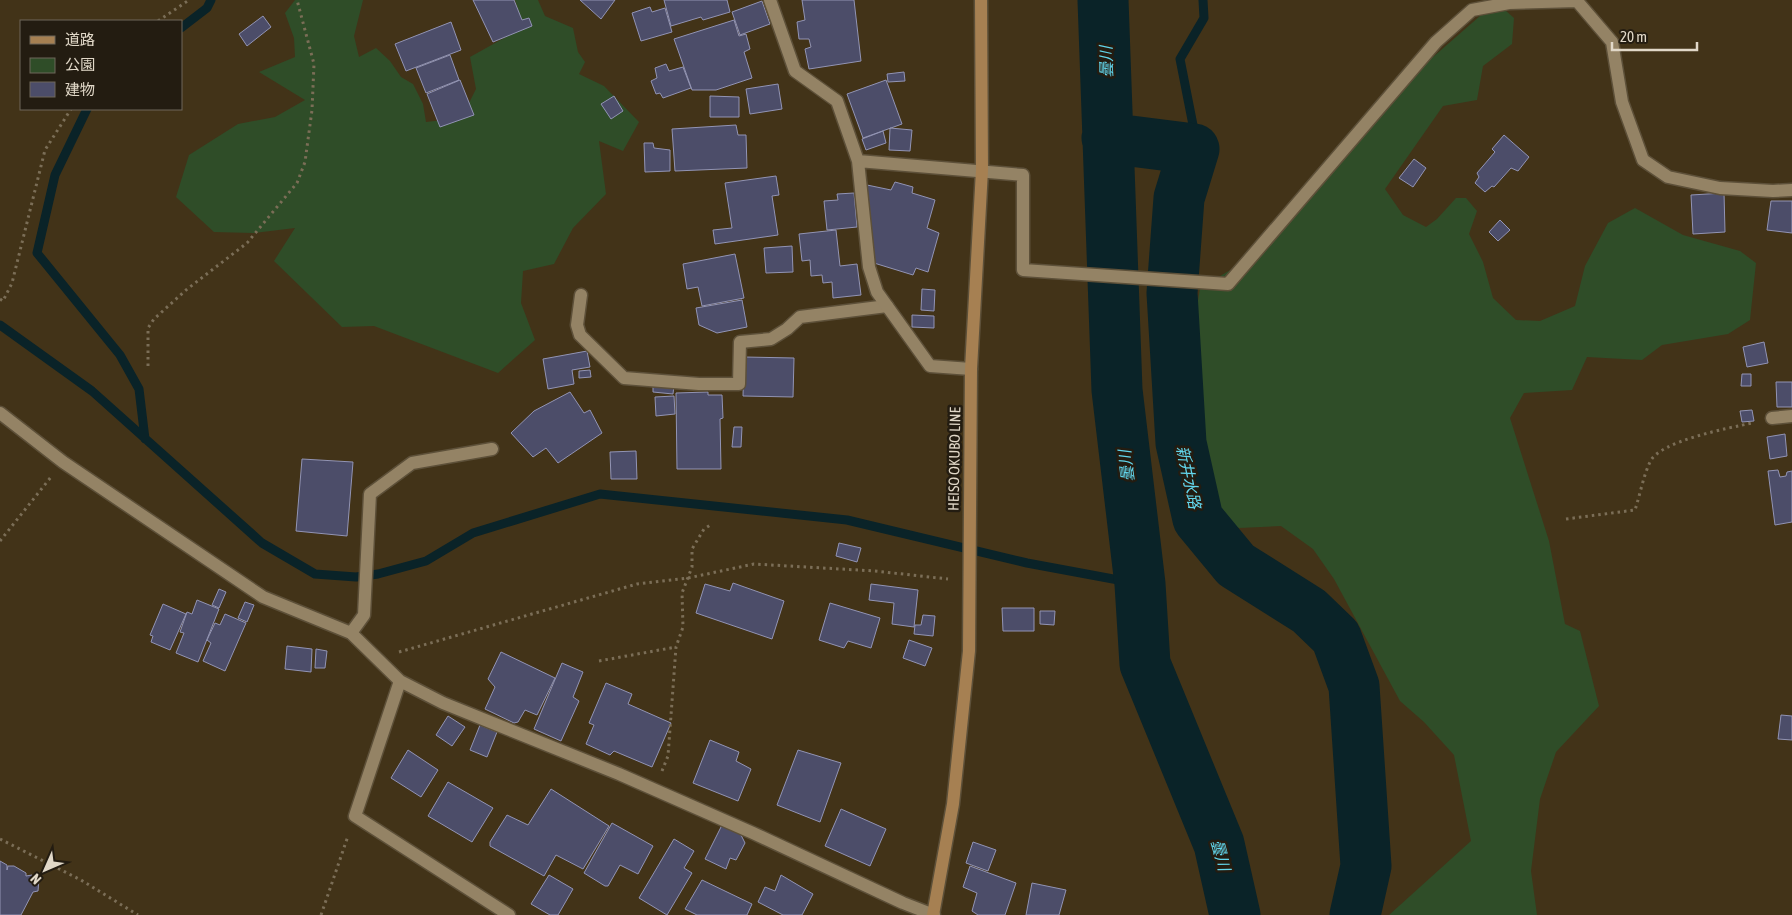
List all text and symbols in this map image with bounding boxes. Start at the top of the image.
legend [20,20,182,110]
scale bar [1612,20,1697,52]
text: 20 m [1620,28,1647,45]
text: 道路 [65,31,95,48]
water label: 曇川 [1096,44,1116,78]
text: 公園 [65,56,95,73]
text: 建物 [65,81,95,98]
street label: HEISO OKUBO LINE [945,406,963,511]
water label: 新井水路 [1174,444,1205,512]
water label: 曇川 [1115,447,1137,483]
water label: 曇川 [1208,837,1234,875]
north arrow [20,845,70,895]
text: N [27,871,44,888]

